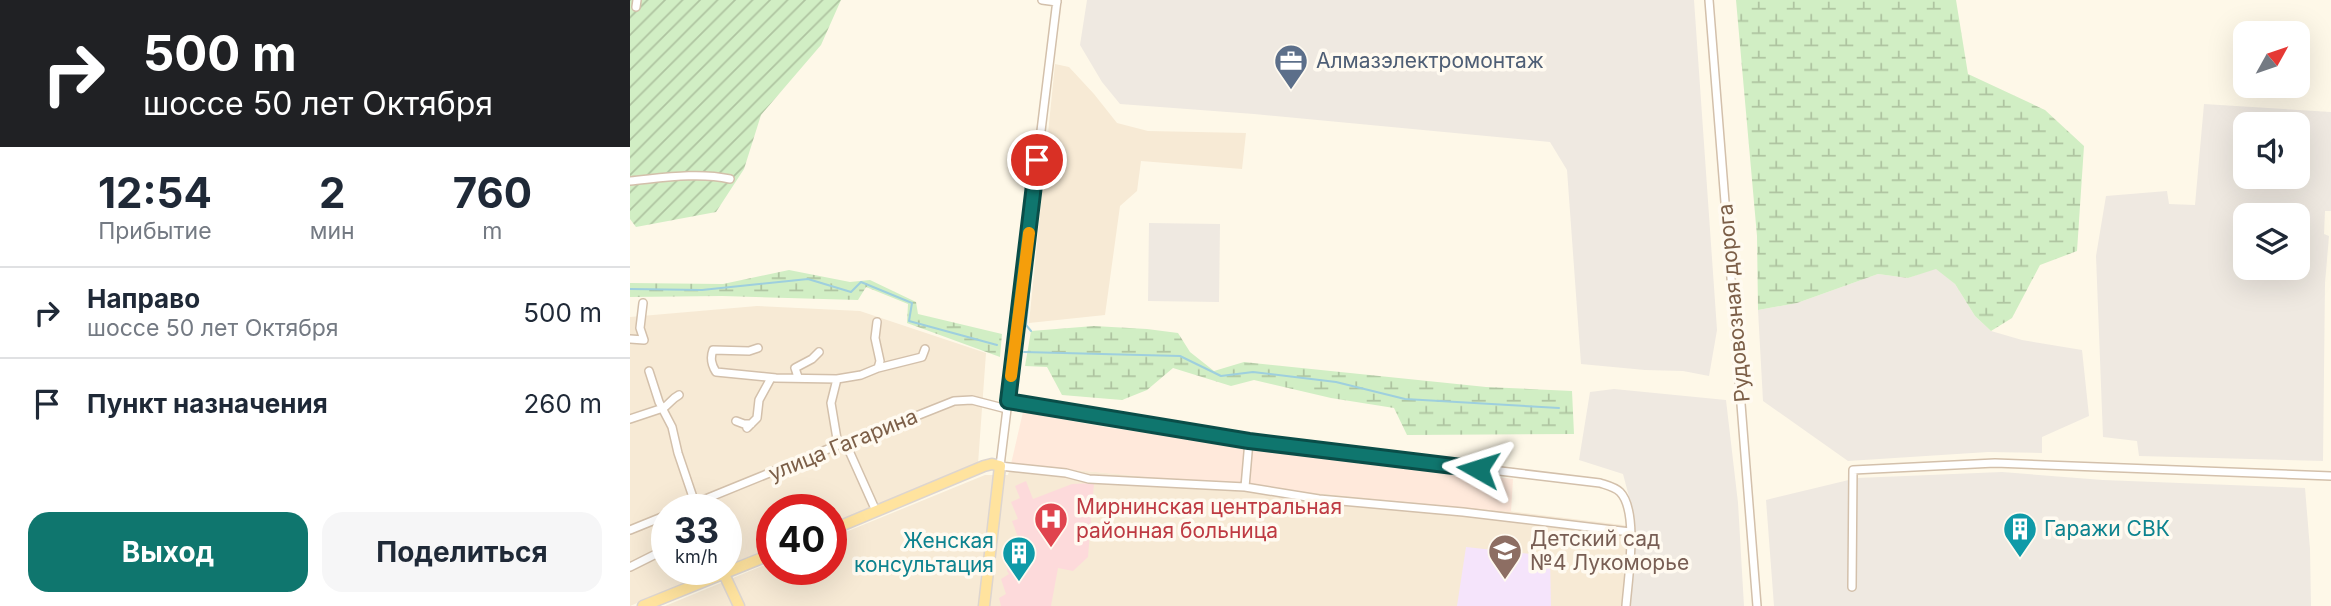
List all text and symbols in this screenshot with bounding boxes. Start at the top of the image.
north arrow [2233,21,2310,98]
map controls [2233,21,2310,280]
text: 500 m [143,24,297,83]
icon: right [28,28,119,119]
office icon: Алмазэлектромонтаж [1272,42,1310,91]
place label: Алмазэлектромонтаж [1316,48,1544,73]
text: шоссе 50 лет Октября [143,84,493,123]
button: sound [2233,112,2310,189]
pin [1007,130,1067,190]
icon: arrive [1018,141,1056,179]
text: 12:54 [98,167,212,218]
text: 2 [319,167,345,218]
text: 760 [453,167,532,218]
street label: Рудовозная дорога [1712,203,1755,403]
button: layers [2233,203,2310,280]
text: Прибытие [98,217,212,245]
text: мин [310,217,355,245]
text: m [482,217,502,245]
text: Направо [87,283,200,314]
icon: right [28,294,66,332]
text: 500 m [523,297,602,328]
text: шоссе 50 лет Октября [87,314,339,342]
icon: arrive [28,385,66,423]
text: Пункт назначения [87,388,328,419]
text: 260 m [524,388,602,419]
street label: улица Гагарина [765,403,921,486]
position arrow [1441,432,1515,506]
speed limit sign: 40 [756,494,847,585]
place label: Мирнинская центральная районная больница [1076,494,1342,543]
hospital icon: Мирнинская центральная районная больница [1032,500,1070,549]
text: 33 [674,509,719,551]
building icon: Гаражи СВК [2001,510,2039,559]
button: Выход [28,512,308,592]
button: Поделиться [322,512,602,592]
place label: Гаражи СВК [2044,516,2170,541]
place label: Детский сад №4 Лукоморье [1530,526,1689,575]
place label: Женская консультация [854,528,994,577]
school or university icon: Детский сад №4 Лукоморье [1486,532,1524,581]
building icon: Женская консультация [1000,534,1038,583]
text: km/h [675,546,718,567]

